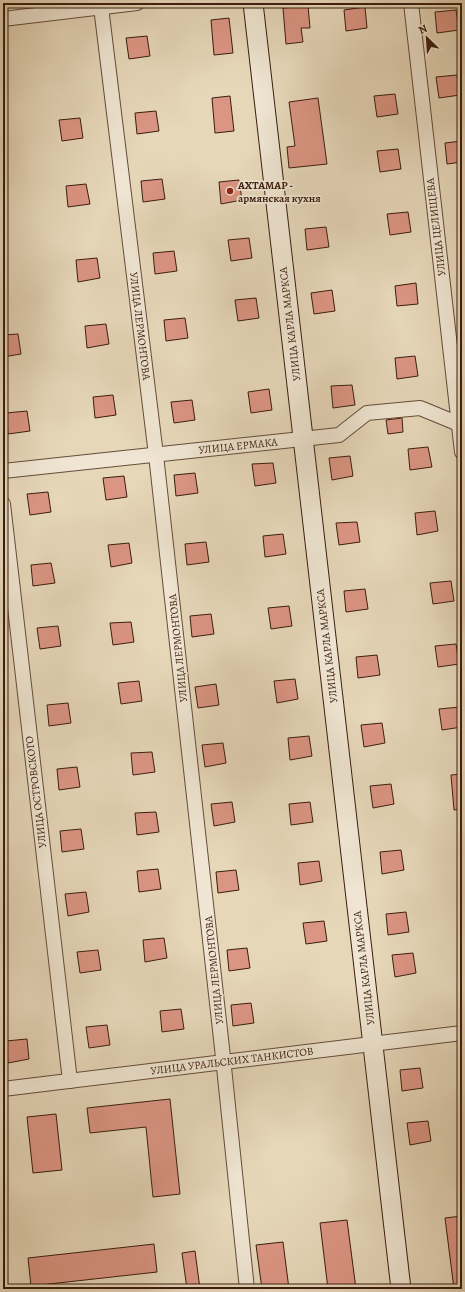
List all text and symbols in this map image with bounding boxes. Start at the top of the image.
north arrow [407,18,447,58]
text: N [416,21,430,38]
street label: УЛИЦА ЦЕЛИЩЕВА [422,177,449,277]
place label: АХТАМАР - армянская кухня [237,178,321,206]
marker: АХТАМАР - армянская кухня [225,186,235,196]
street label: УЛИЦА КАРЛА МАРКСА [275,266,304,382]
street label: УЛИЦА ЛЕРМОНТОВА [126,271,154,382]
street label: УЛИЦА ЕРМАКА [198,434,279,458]
street label: УЛИЦА КАРЛА МАРКСА [312,588,341,704]
street label: УЛИЦА ЛЕРМОНТОВА [165,593,191,703]
street label: УЛИЦА ОСТРОВСКОГО [22,735,50,849]
street label: УЛИЦА КАРЛА МАРКСА [349,910,378,1026]
street label: УЛИЦА ЛЕРМОНТОВА [201,915,227,1025]
street label: УЛИЦА УРАЛЬСКИХ ТАНКИСТОВ [150,1044,314,1078]

